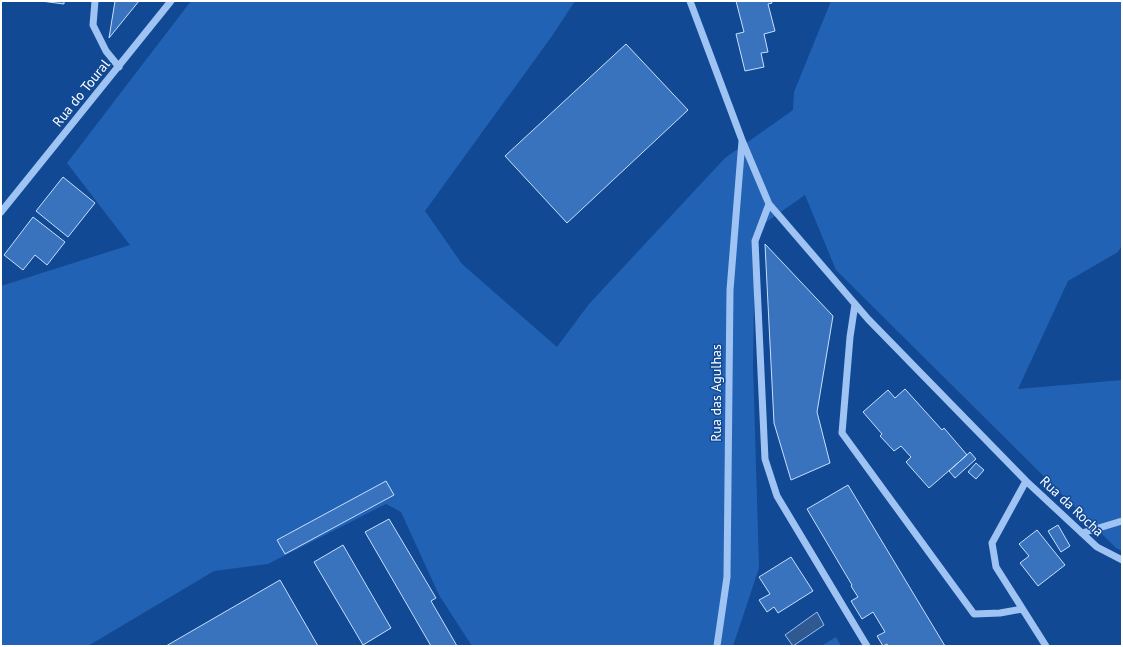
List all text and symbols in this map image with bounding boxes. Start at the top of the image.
street label: Rua do Toural [48,56,114,130]
street label: Rua das Agulhas [707,344,725,442]
street label: Rua da Rocha [1036,472,1108,540]

